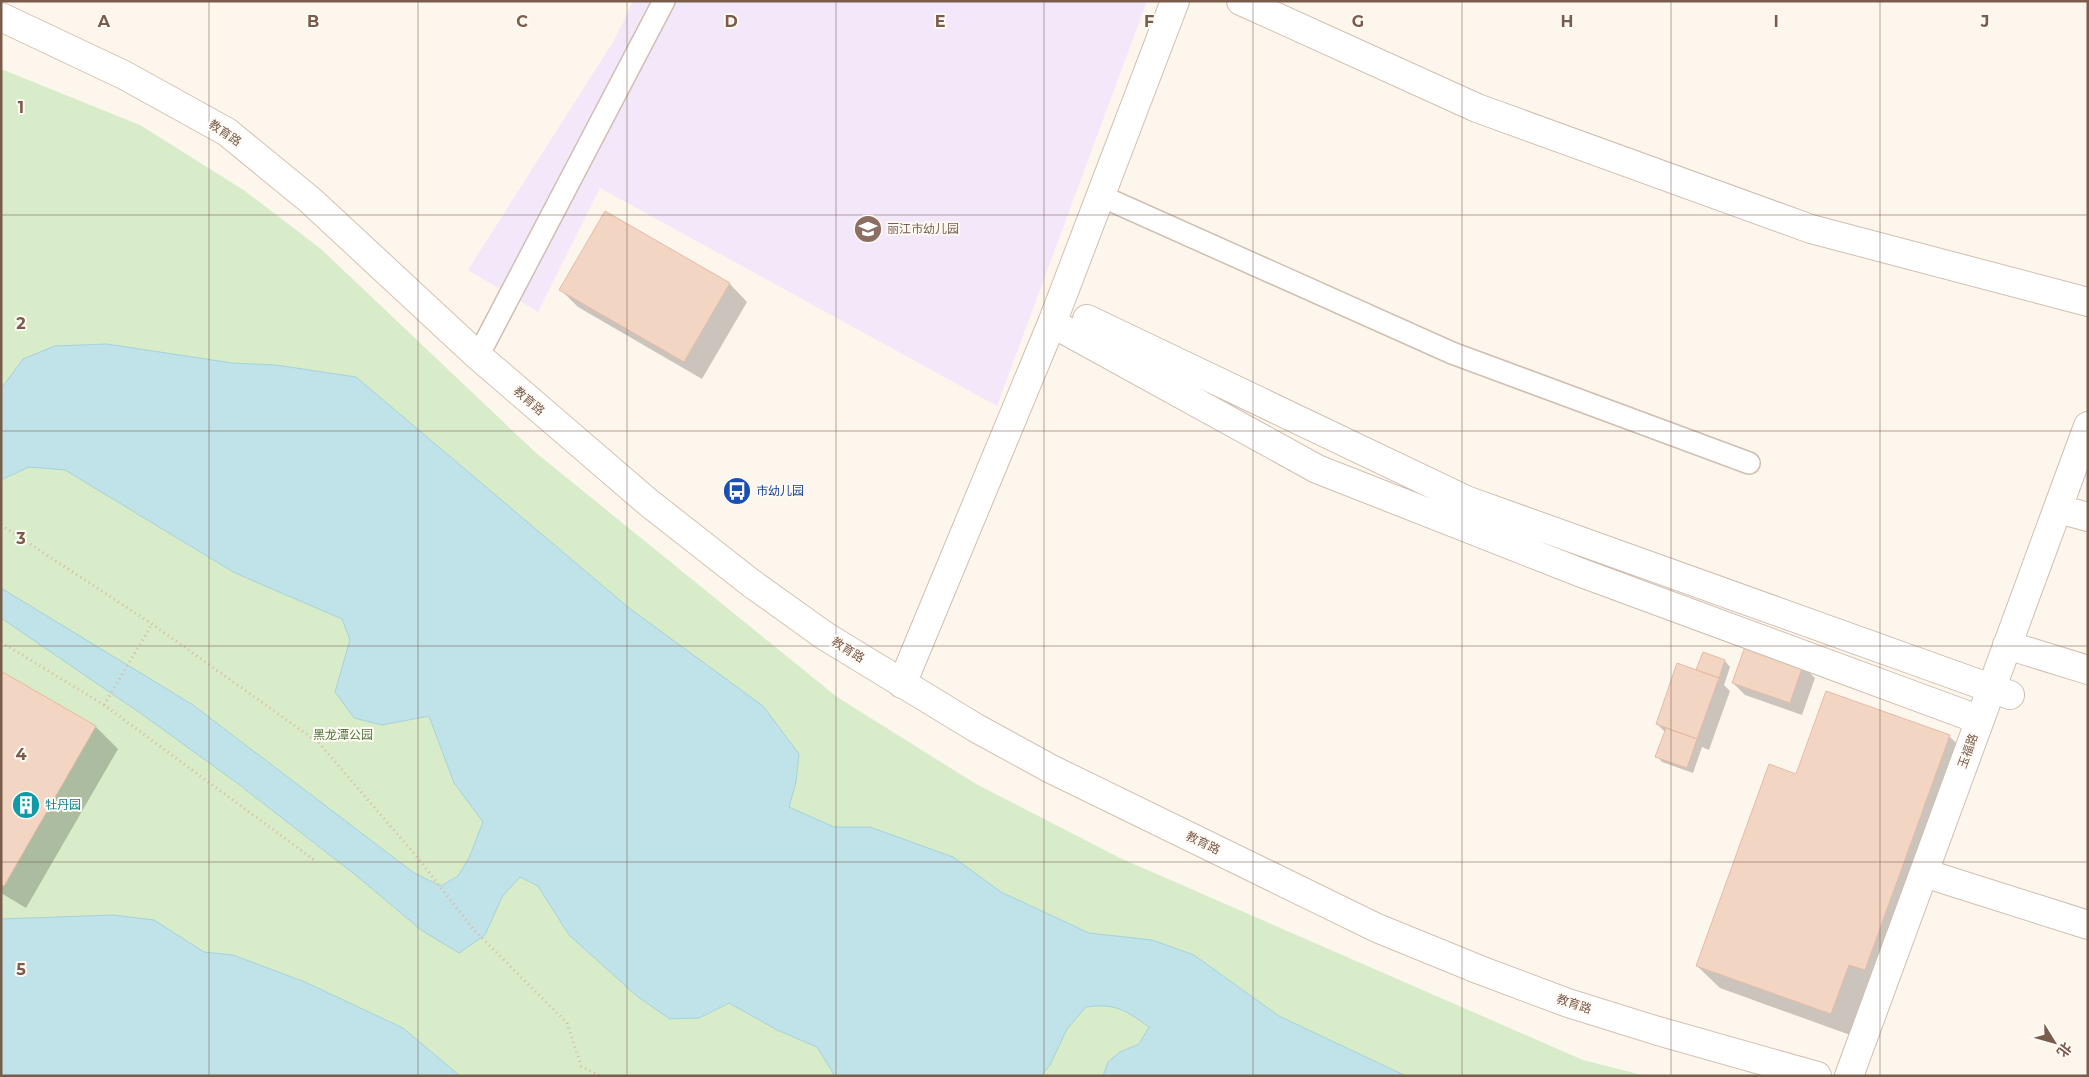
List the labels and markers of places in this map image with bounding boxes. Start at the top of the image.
school or university icon: 丽江市幼儿园 [853,214,883,244]
place label: 丽江市幼儿园 [887,221,959,236]
bus stop icon: 市幼儿园 [722,476,752,506]
place label: 市幼儿园 [756,483,804,498]
building icon: 牡丹园 [11,790,41,820]
place label: 牡丹园 [45,797,81,812]

